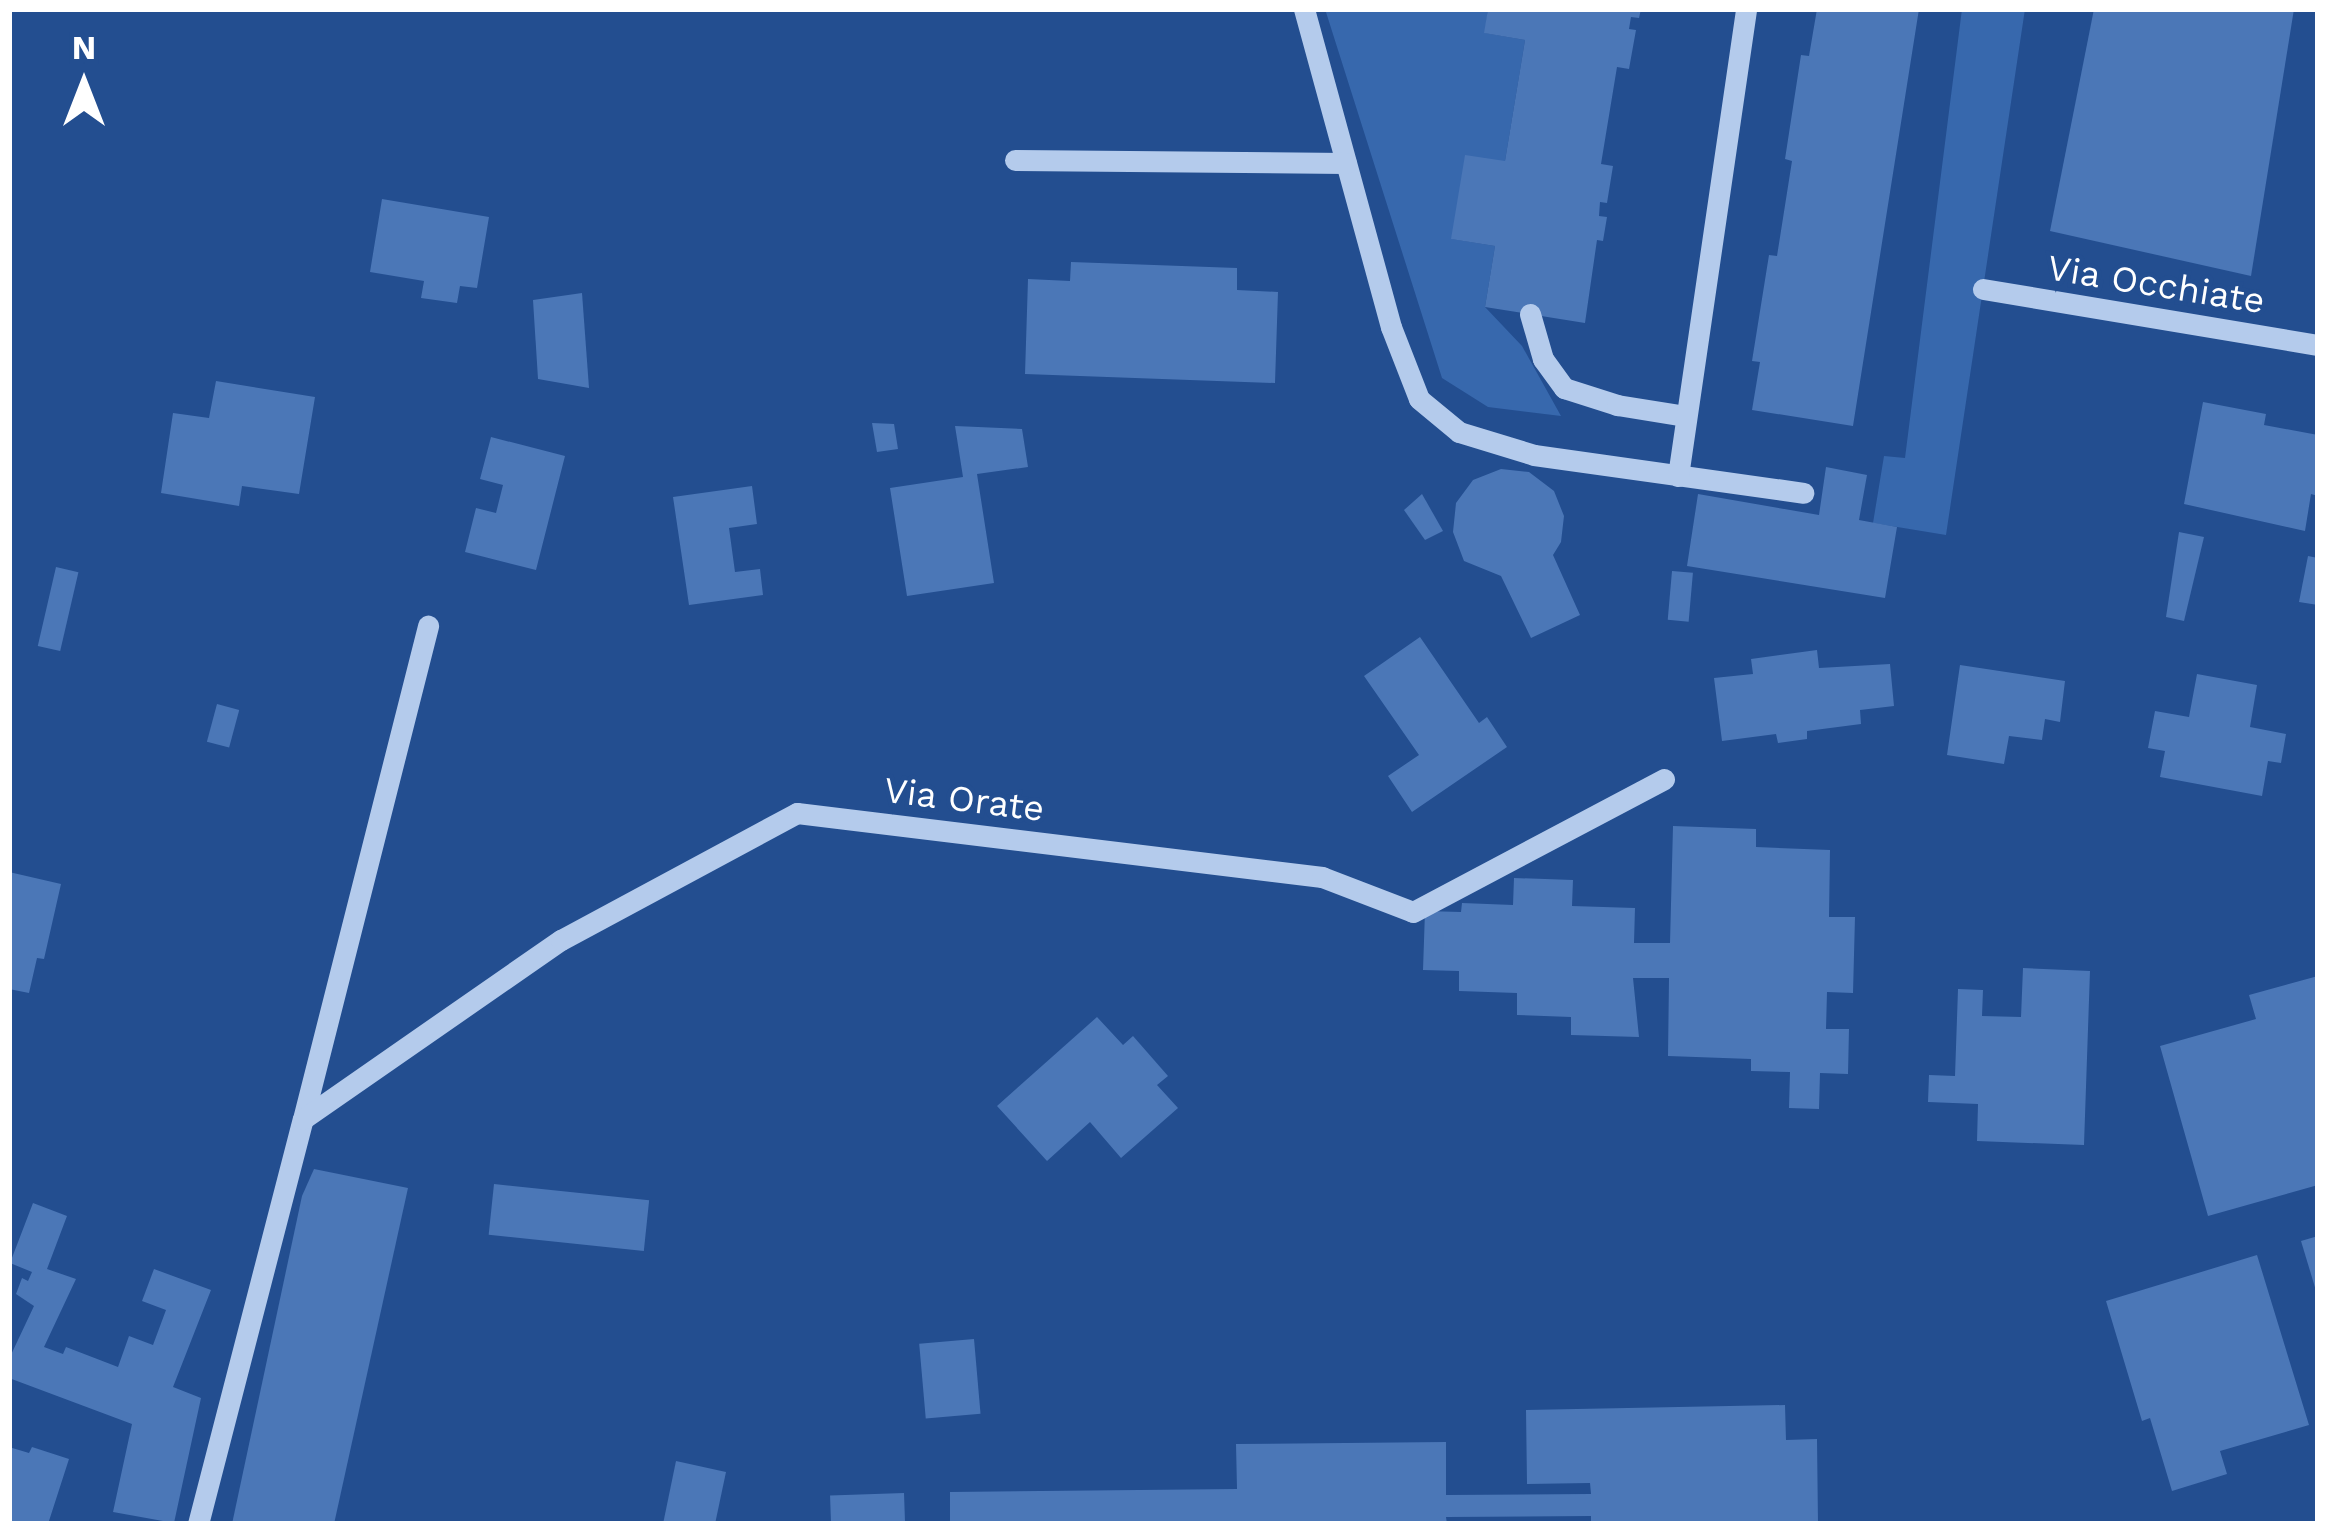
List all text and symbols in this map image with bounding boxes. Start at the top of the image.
north arrow [24,24,144,144]
text: N [72,28,96,67]
street label: Via Occhiate [2044,246,2268,324]
street label: Via Orate [881,769,1047,831]

